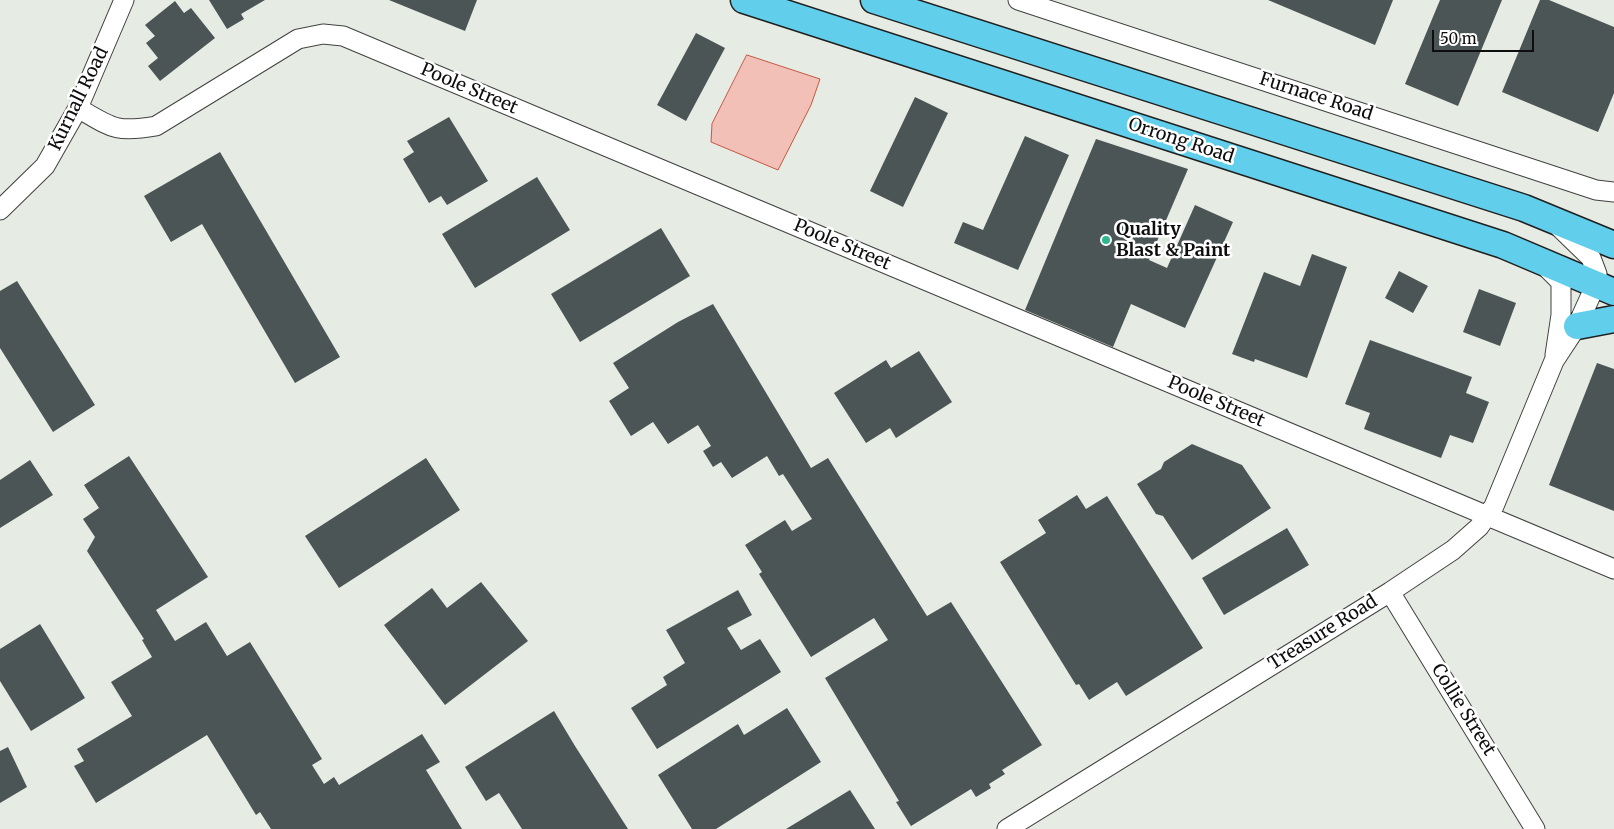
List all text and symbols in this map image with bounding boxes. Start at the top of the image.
scale bar [1434,20,1536,52]
text: 50 m [1440,29,1477,48]
street label: Kurnall Road [45,44,113,154]
street label: Poole Street [417,59,521,119]
street label: Furnace Road [1257,68,1375,126]
street label: Orrong Road [1125,114,1237,168]
street label: Poole Street [790,215,894,275]
place label: Quality Blast & Paint [1116,219,1230,262]
marker: Quality Blast & Paint [1100,234,1112,246]
street label: Poole Street [1164,372,1268,432]
street label: Treasure Road [1265,591,1381,675]
street label: Collie Street [1426,660,1500,760]

